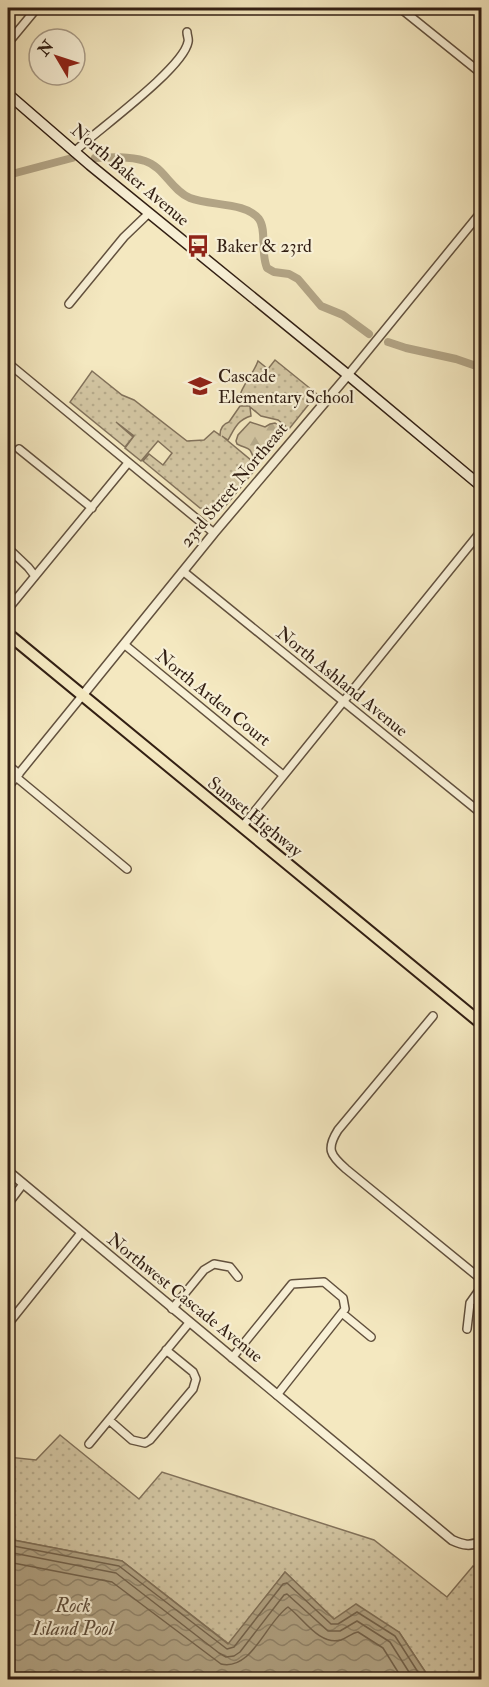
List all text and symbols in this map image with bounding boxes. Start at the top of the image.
north arrow [27,27,87,87]
text: N [33,36,59,61]
street label: North Baker Avenue [66,119,194,232]
bus stop icon: Baker & 23rd [185,233,211,259]
place label: Baker & 23rd [216,235,312,258]
place label: Cascade Elementary School [218,365,354,409]
school or university icon: Cascade Elementary School [187,373,213,399]
street label: 23rd Street Northeast [175,418,293,552]
street label: North Ashland Avenue [271,622,413,743]
street label: North Arden Court [151,645,275,752]
street label: Sunset Highway [203,772,308,863]
street label: Northwest Cascade Avenue [102,1228,268,1368]
water label: Rock Island Pool [32,1593,116,1641]

